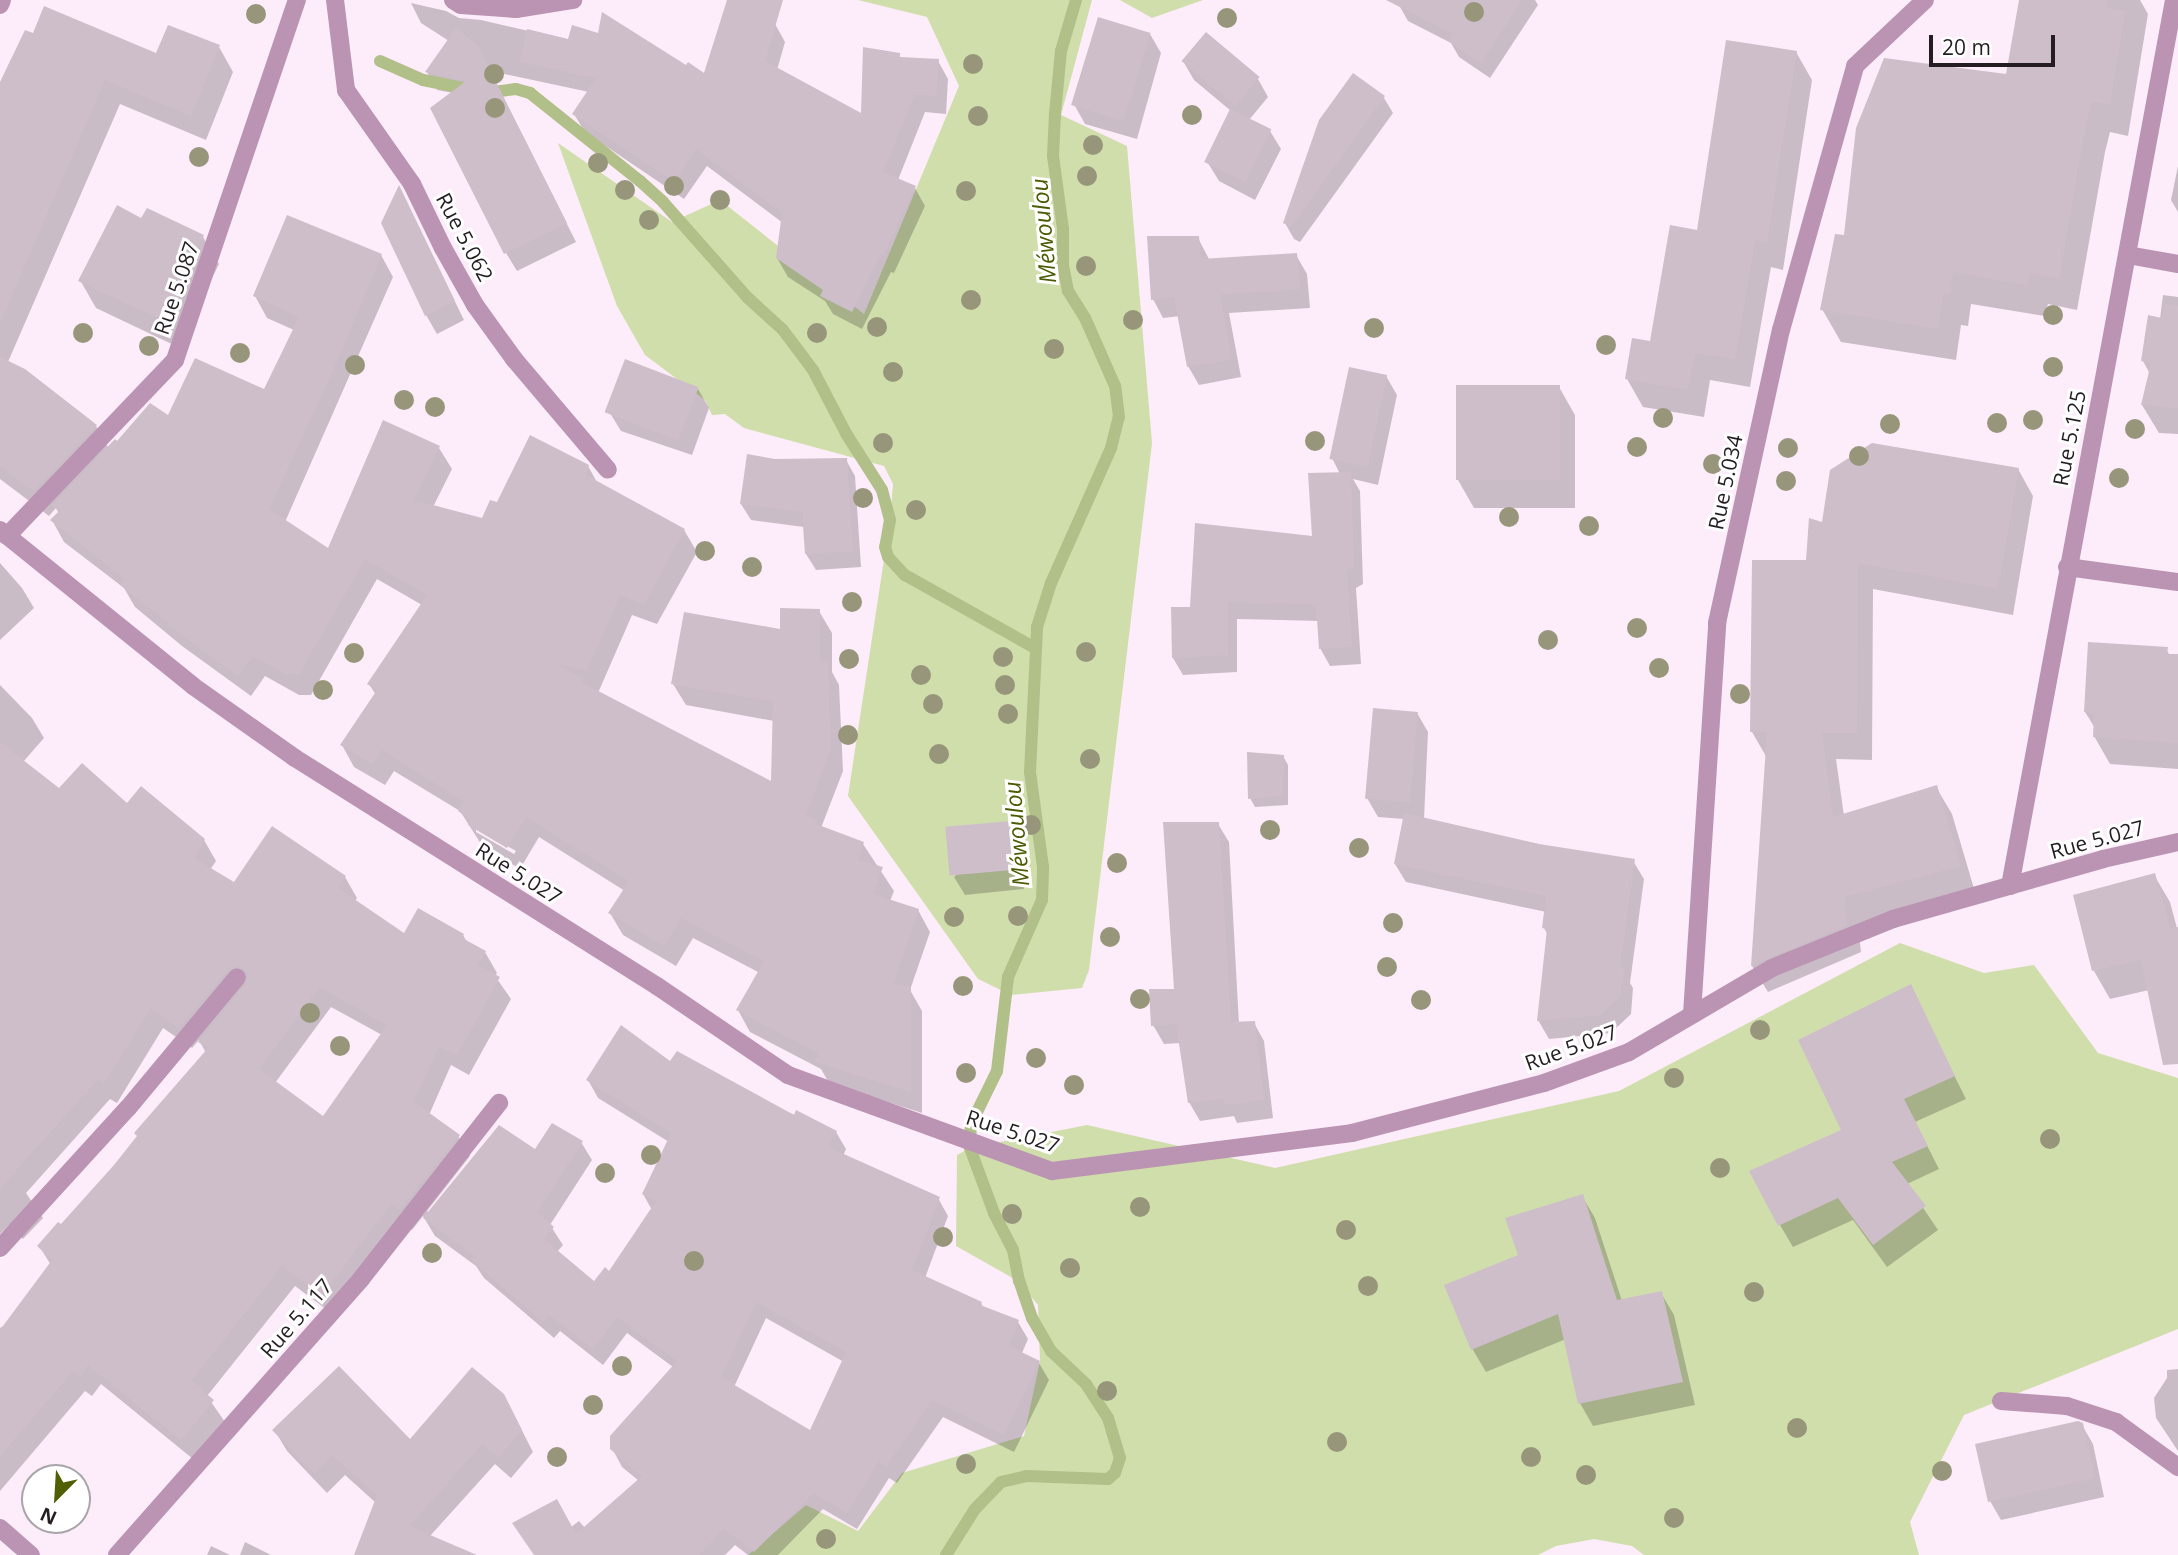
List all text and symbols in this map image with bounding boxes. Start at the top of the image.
scale bar [1933,21,2059,65]
text: 20 m [1942,33,1991,61]
water label: Méwoulou [1025,177,1061,285]
street label: Rue 5.062 [431,188,499,286]
street label: Rue 5.087 [148,238,204,338]
street label: Rue 5.125 [2047,388,2091,488]
street label: Rue 5.034 [1703,432,1747,532]
water label: Méwoulou [998,780,1034,888]
street label: Rue 5.027 [2047,814,2147,864]
street label: Rue 5.027 [471,837,567,909]
street label: Rue 5.027 [1521,1019,1621,1075]
street label: Rue 5.027 [963,1104,1063,1158]
street label: Rue 5.117 [255,1273,337,1363]
north arrow [21,1464,91,1534]
text: N [36,1501,61,1531]

